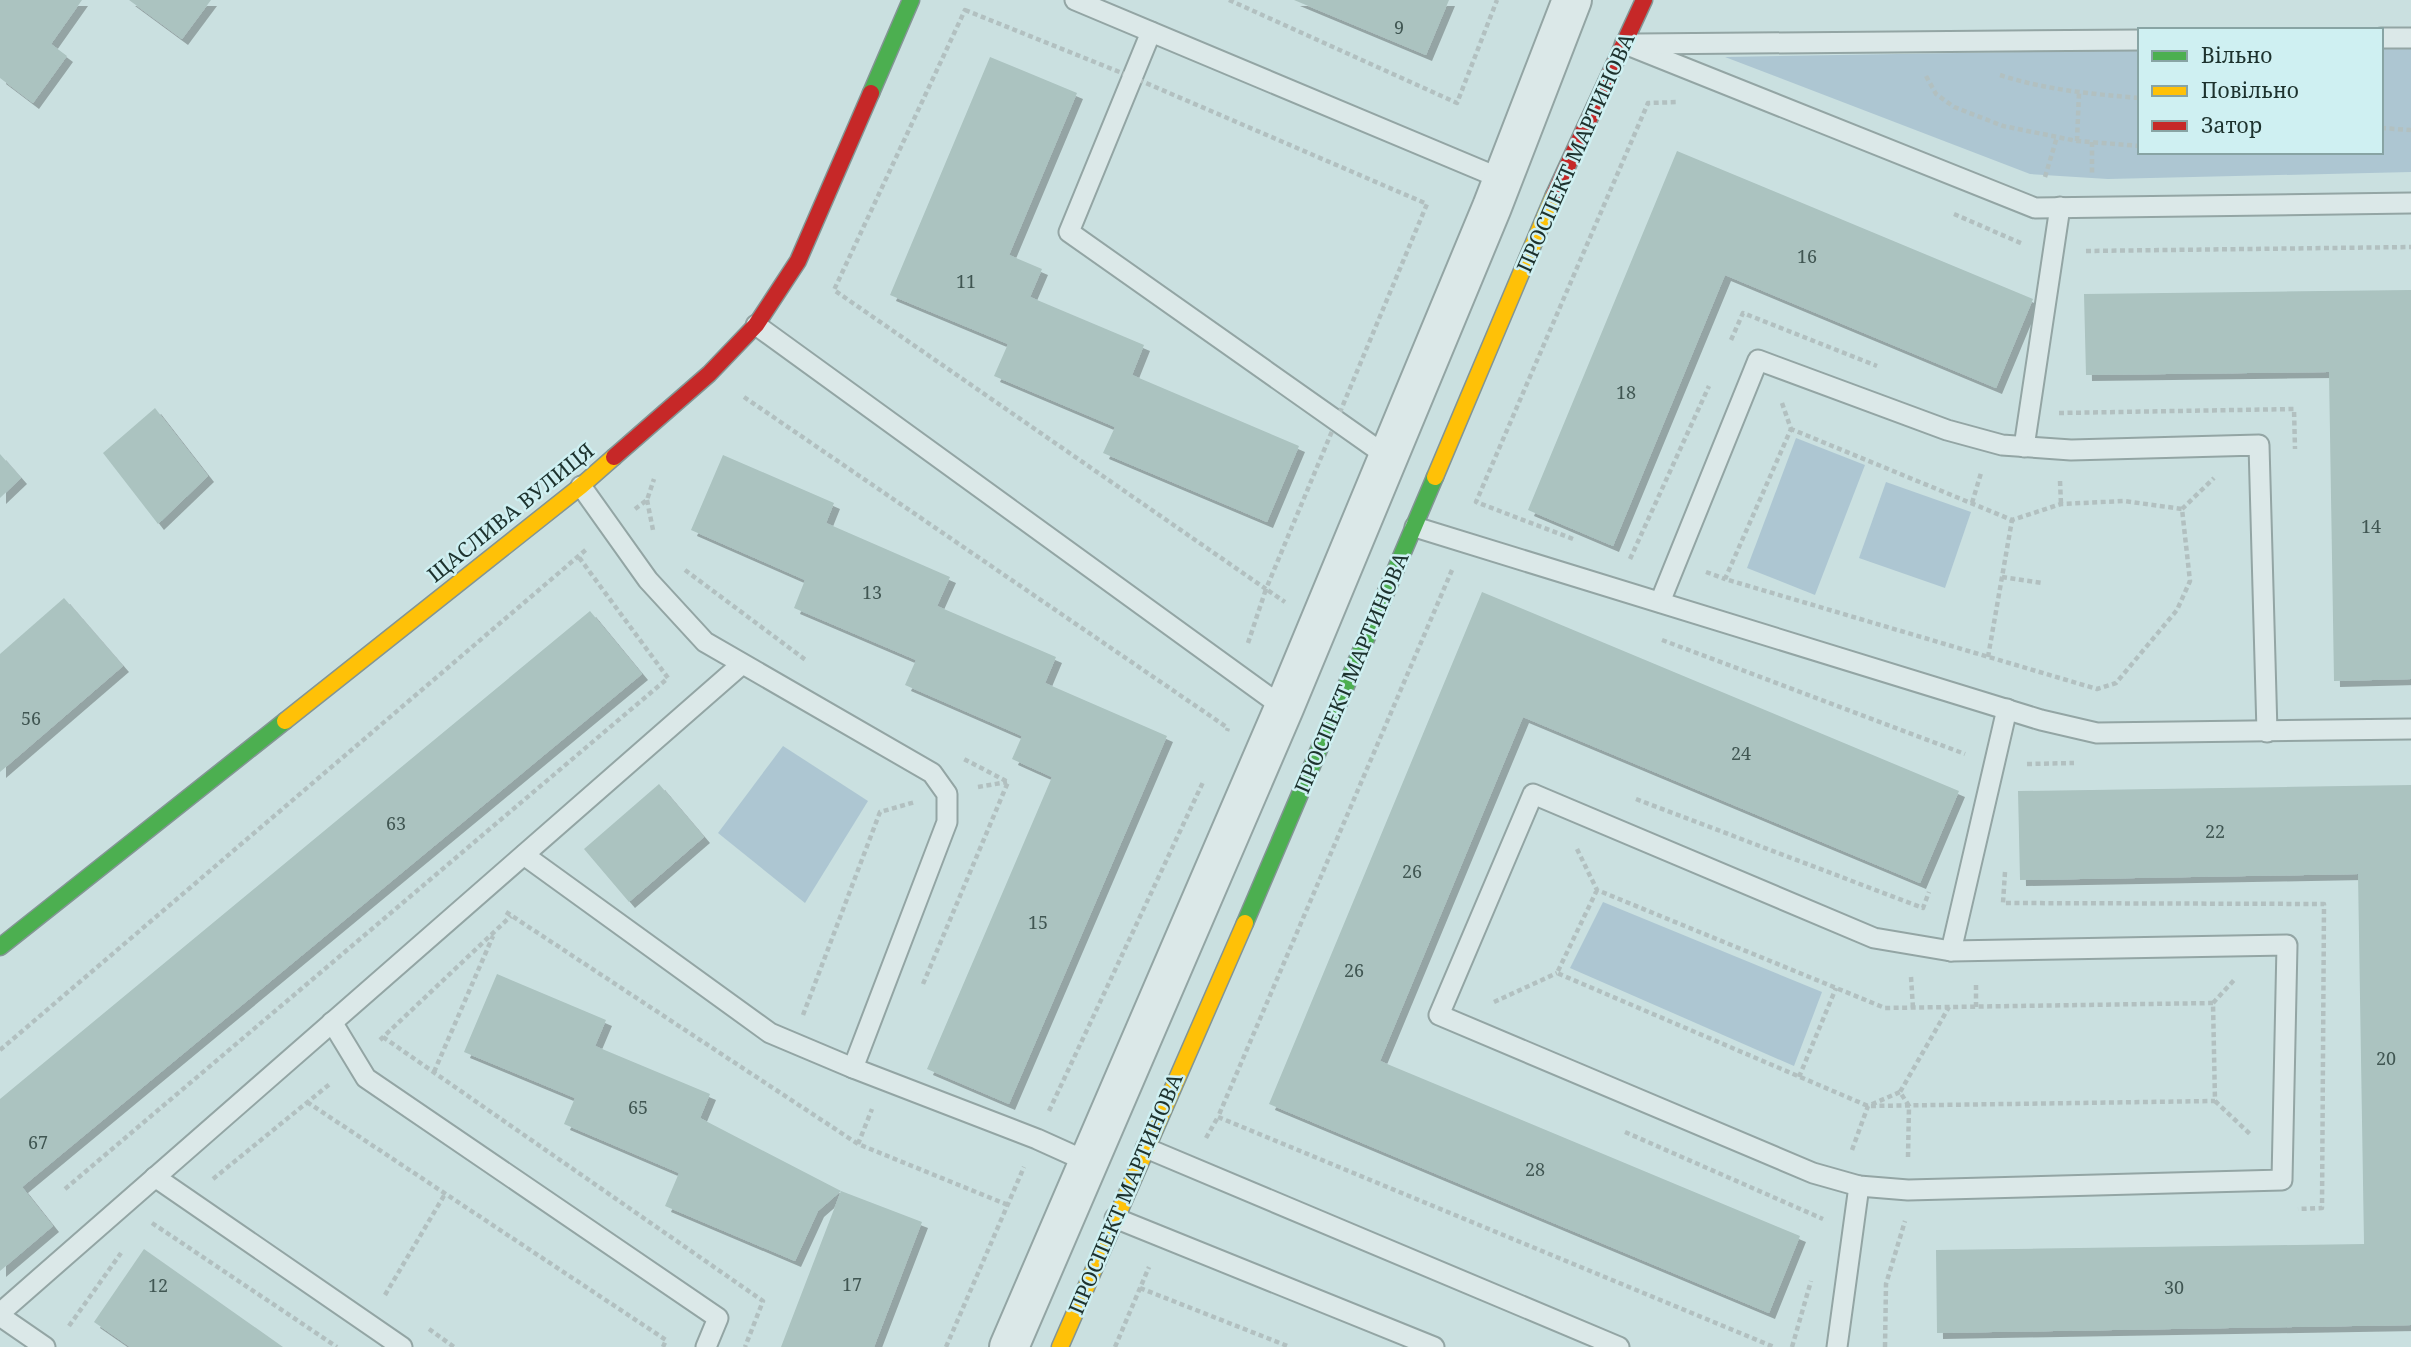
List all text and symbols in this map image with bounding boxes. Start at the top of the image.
house number: 9 [1394,15,1404,39]
street label: ПРОСПЕКТ МАРТИНОВА [1510,28,1641,277]
legend [2138,28,2383,154]
text: Вільно [2201,41,2272,69]
text: Повільно [2201,76,2299,104]
text: Затор [2201,111,2262,139]
house number: 16 [1797,244,1817,268]
house number: 11 [956,269,976,293]
house number: 18 [1616,380,1636,404]
street label: ЩАСЛИВА ВУЛИЦЯ [421,436,599,588]
house number: 14 [2361,514,2381,538]
street label: ПРОСПЕКТ МАРТИНОВА [1288,548,1415,797]
house number: 13 [862,580,882,604]
house number: 56 [21,706,41,730]
house number: 24 [1731,741,1751,765]
house number: 63 [386,811,406,835]
house number: 22 [2205,819,2225,843]
house number: 26 [1402,859,1422,883]
house number: 15 [1028,910,1048,934]
house number: 26 [1344,958,1364,982]
house number: 20 [2376,1046,2396,1070]
street label: ПРОСПЕКТ МАРТИНОВА [1062,1069,1189,1318]
house number: 65 [628,1095,648,1119]
house number: 67 [28,1130,48,1154]
house number: 28 [1525,1157,1545,1181]
house number: 17 [842,1272,862,1296]
house number: 12 [148,1273,168,1297]
house number: 30 [2164,1275,2184,1299]

